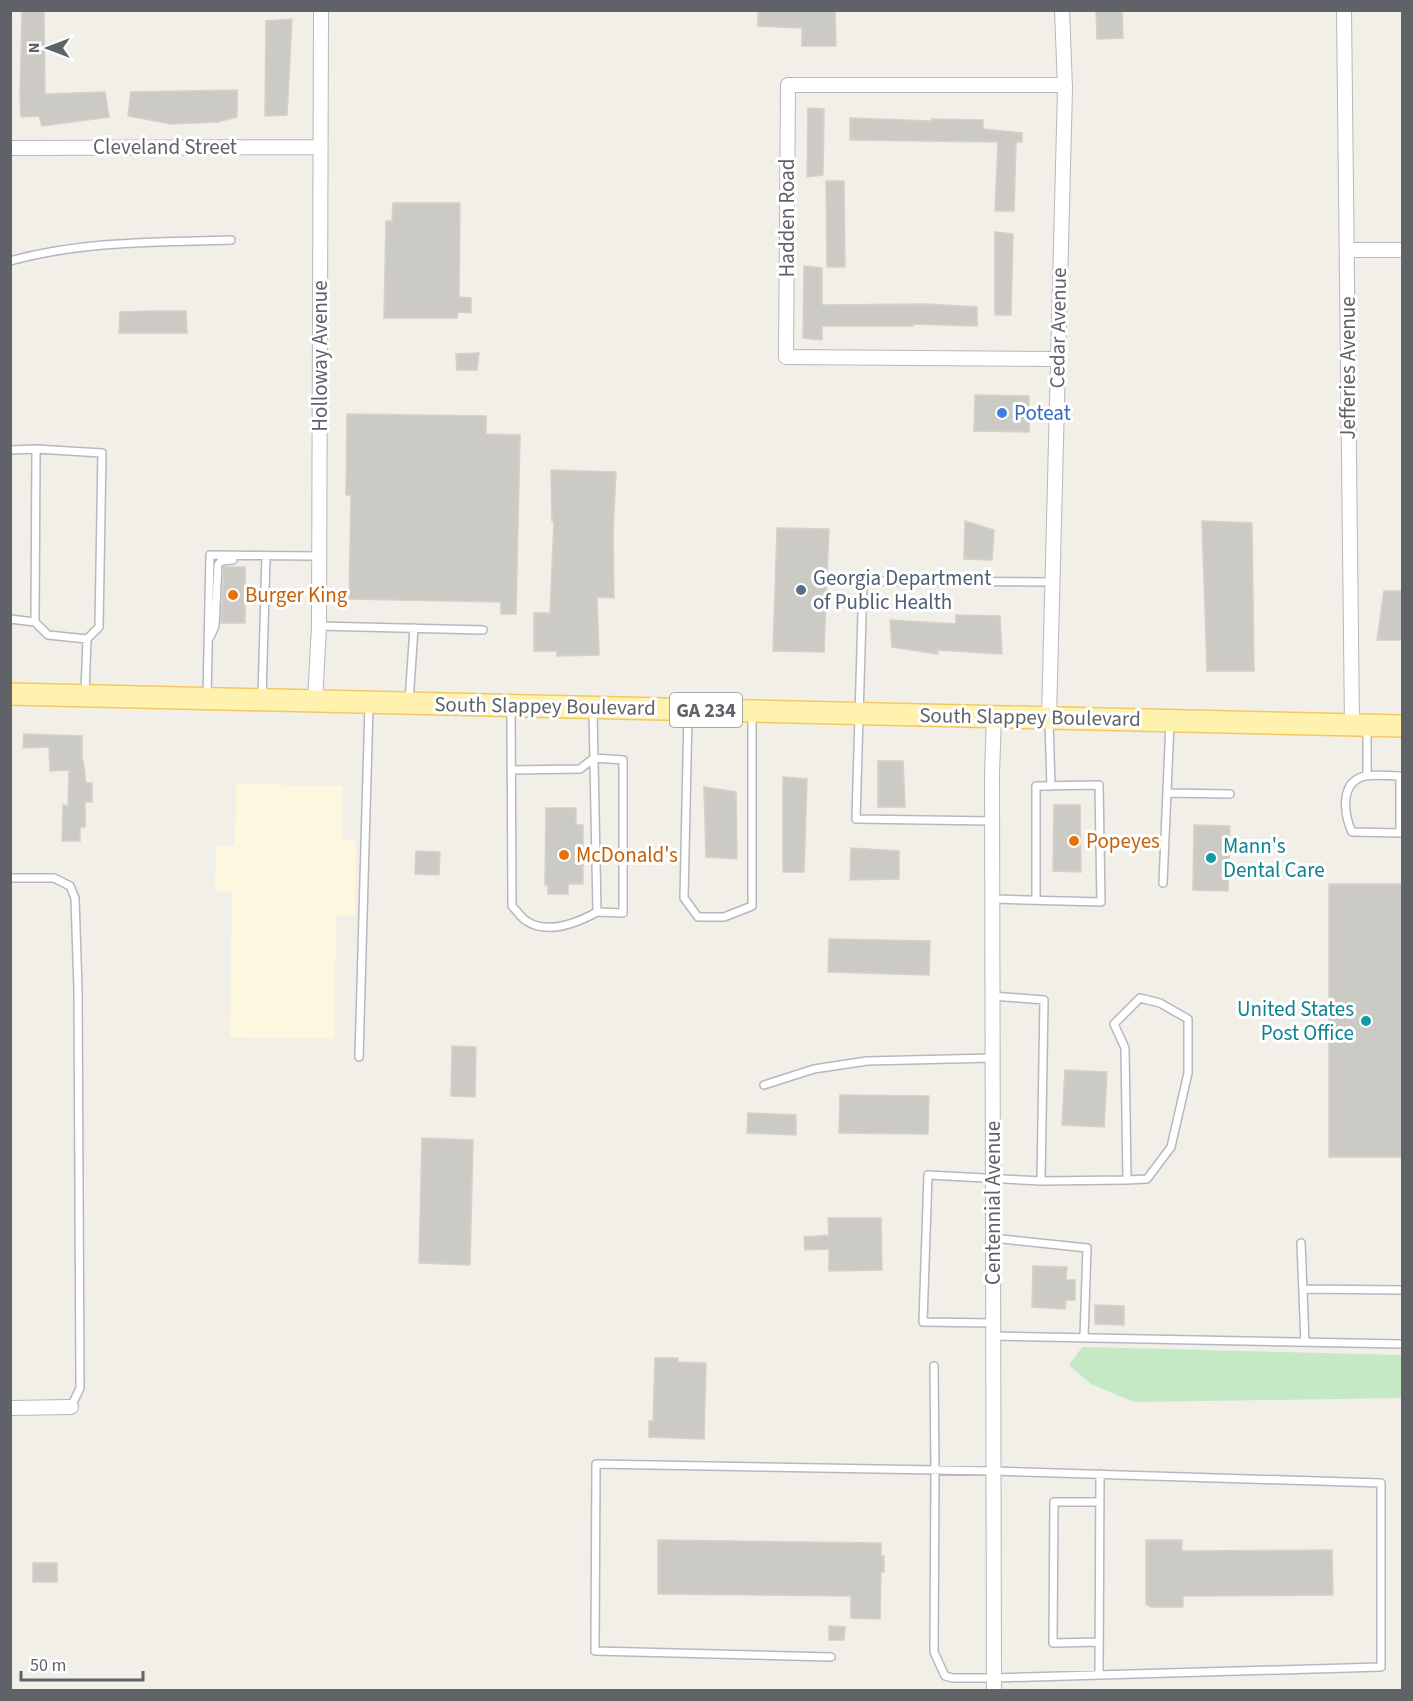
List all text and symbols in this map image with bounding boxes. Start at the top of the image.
north arrow [18,18,78,78]
text: N [23,43,45,53]
street label: Cleveland Street [93,132,237,162]
street label: Hadden Road [772,159,802,277]
street label: Cedar Avenue [1042,267,1074,389]
street label: Holloway Avenue [305,280,335,432]
street label: Jefferies Avenue [1333,296,1363,440]
place label: Poteat [1014,398,1071,428]
marker: Poteat [995,406,1009,420]
place label: Georgia Department of Public Health [813,563,991,617]
place label: Burger King [245,580,348,610]
marker: Georgia Department of Public Health [794,583,808,597]
marker: Burger King [226,588,240,602]
street label: South Slappey Boulevard [434,689,656,723]
road number: GA 234 [670,693,742,727]
street label: South Slappey Boulevard [919,700,1141,734]
place label: Popeyes [1086,826,1160,856]
place label: Mann's Dental Care [1223,831,1325,885]
marker: Popeyes [1067,834,1081,848]
place label: McDonald's [576,840,678,870]
marker: McDonald's [557,848,571,862]
marker: Mann's Dental Care [1204,851,1218,865]
place label: United States Post Office [1237,994,1354,1048]
marker: United States Post Office [1359,1014,1373,1028]
street label: Centennial Avenue [978,1121,1008,1285]
scale bar [21,1644,142,1682]
text: 50 m [30,1653,66,1678]

